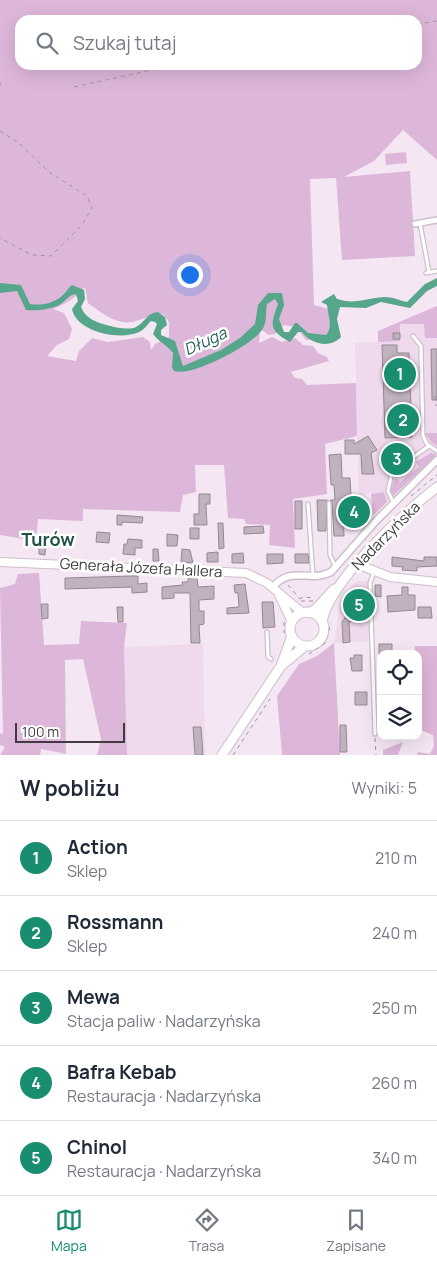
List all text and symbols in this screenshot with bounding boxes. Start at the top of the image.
search box [15,15,422,70]
icon: search [33,29,61,57]
text: Szukaj tutaj [73,30,176,56]
your location [177,262,203,288]
water label: Długa [180,321,231,360]
pin: 1 [384,355,416,393]
pin: 2 [387,401,419,439]
pin: 3 [381,440,413,478]
pin: 4 [338,493,370,531]
street label: Nadarzyńska [347,497,425,575]
district label: Turów [21,527,75,551]
street label: Generała Józefa Hallera [59,553,223,582]
pin: 5 [343,586,375,624]
map controls [377,650,422,740]
button: locate [377,650,422,695]
button: layers [377,695,422,740]
scale bar [15,720,125,743]
text: 100 m [22,722,59,741]
text: W pobliżu [20,774,120,802]
text: Wyniki: 5 [351,777,417,799]
text: Action [67,834,128,860]
text: 1 [32,847,40,869]
text: 210 m [375,847,417,869]
text: Sklep [67,860,107,882]
text: Rossmann [67,909,163,935]
text: 2 [31,922,41,944]
text: 240 m [372,922,417,944]
text: Sklep [67,935,107,957]
text: Mewa [67,984,120,1010]
text: 3 [31,997,41,1019]
text: 250 m [372,997,417,1019]
text: Stacja paliw · Nadarzyńska [67,1010,261,1032]
text: Bafra Kebab [67,1059,177,1085]
text: 4 [31,1072,41,1094]
text: 260 m [371,1072,417,1094]
text: Restauracja · Nadarzyńska [67,1085,261,1107]
text: Chinol [67,1134,127,1160]
text: 5 [31,1147,41,1169]
text: 340 m [372,1147,417,1169]
text: Restauracja · Nadarzyńska [67,1160,261,1182]
tab: Mapa [51,1206,87,1255]
tab: Trasa [189,1206,224,1255]
tab: Zapisane [326,1206,386,1255]

